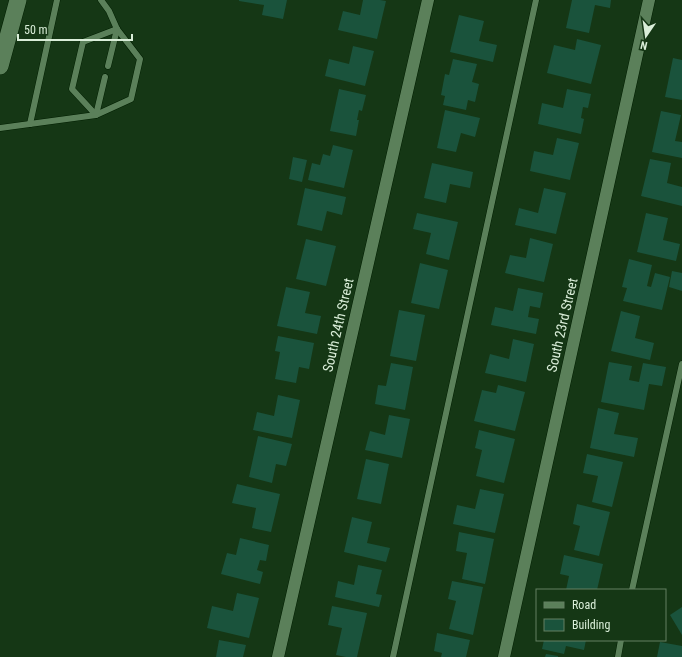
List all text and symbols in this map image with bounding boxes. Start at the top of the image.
scale bar [18,16,132,42]
north arrow [626,16,666,56]
text: 50 m [24,23,48,37]
text: N [639,38,649,52]
street label: South 24th Street [319,276,357,374]
street label: South 23rd Street [543,276,581,374]
legend [536,589,666,641]
text: Road [572,598,596,612]
text: Building [572,618,610,632]

